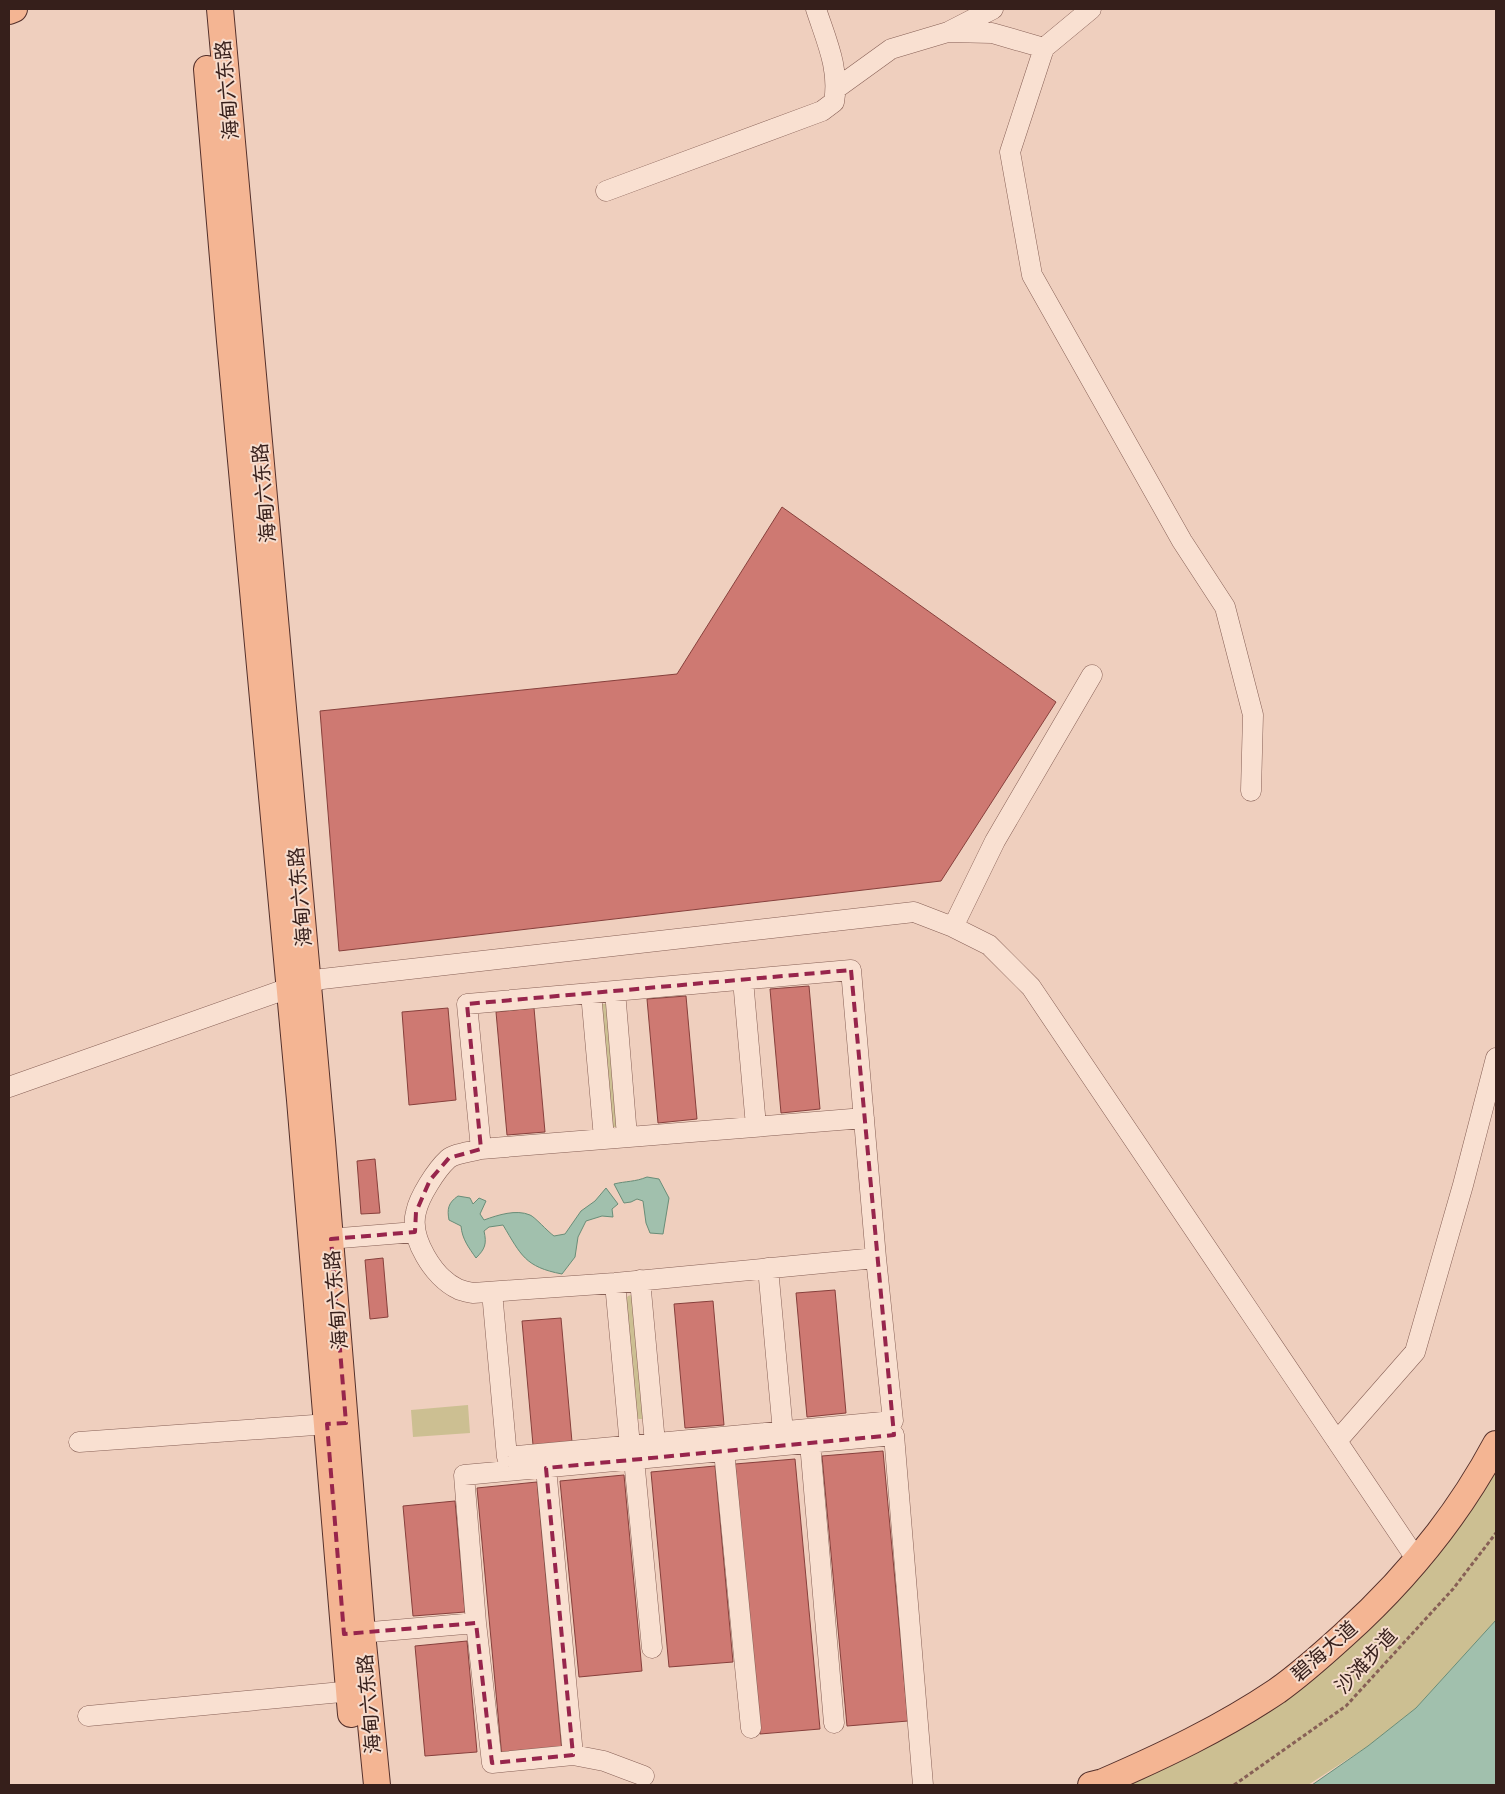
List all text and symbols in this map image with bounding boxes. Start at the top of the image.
street label: 海甸六东路 [211,39,243,141]
street label: 海甸六东路 [248,442,280,544]
street label: 海甸六东路 [284,846,316,948]
street label: 海甸六东路 [320,1249,352,1351]
street label: 碧海大道 [1286,1616,1362,1686]
street label: 沙滩步道 [1330,1624,1402,1698]
street label: 海甸六东路 [353,1653,385,1755]

